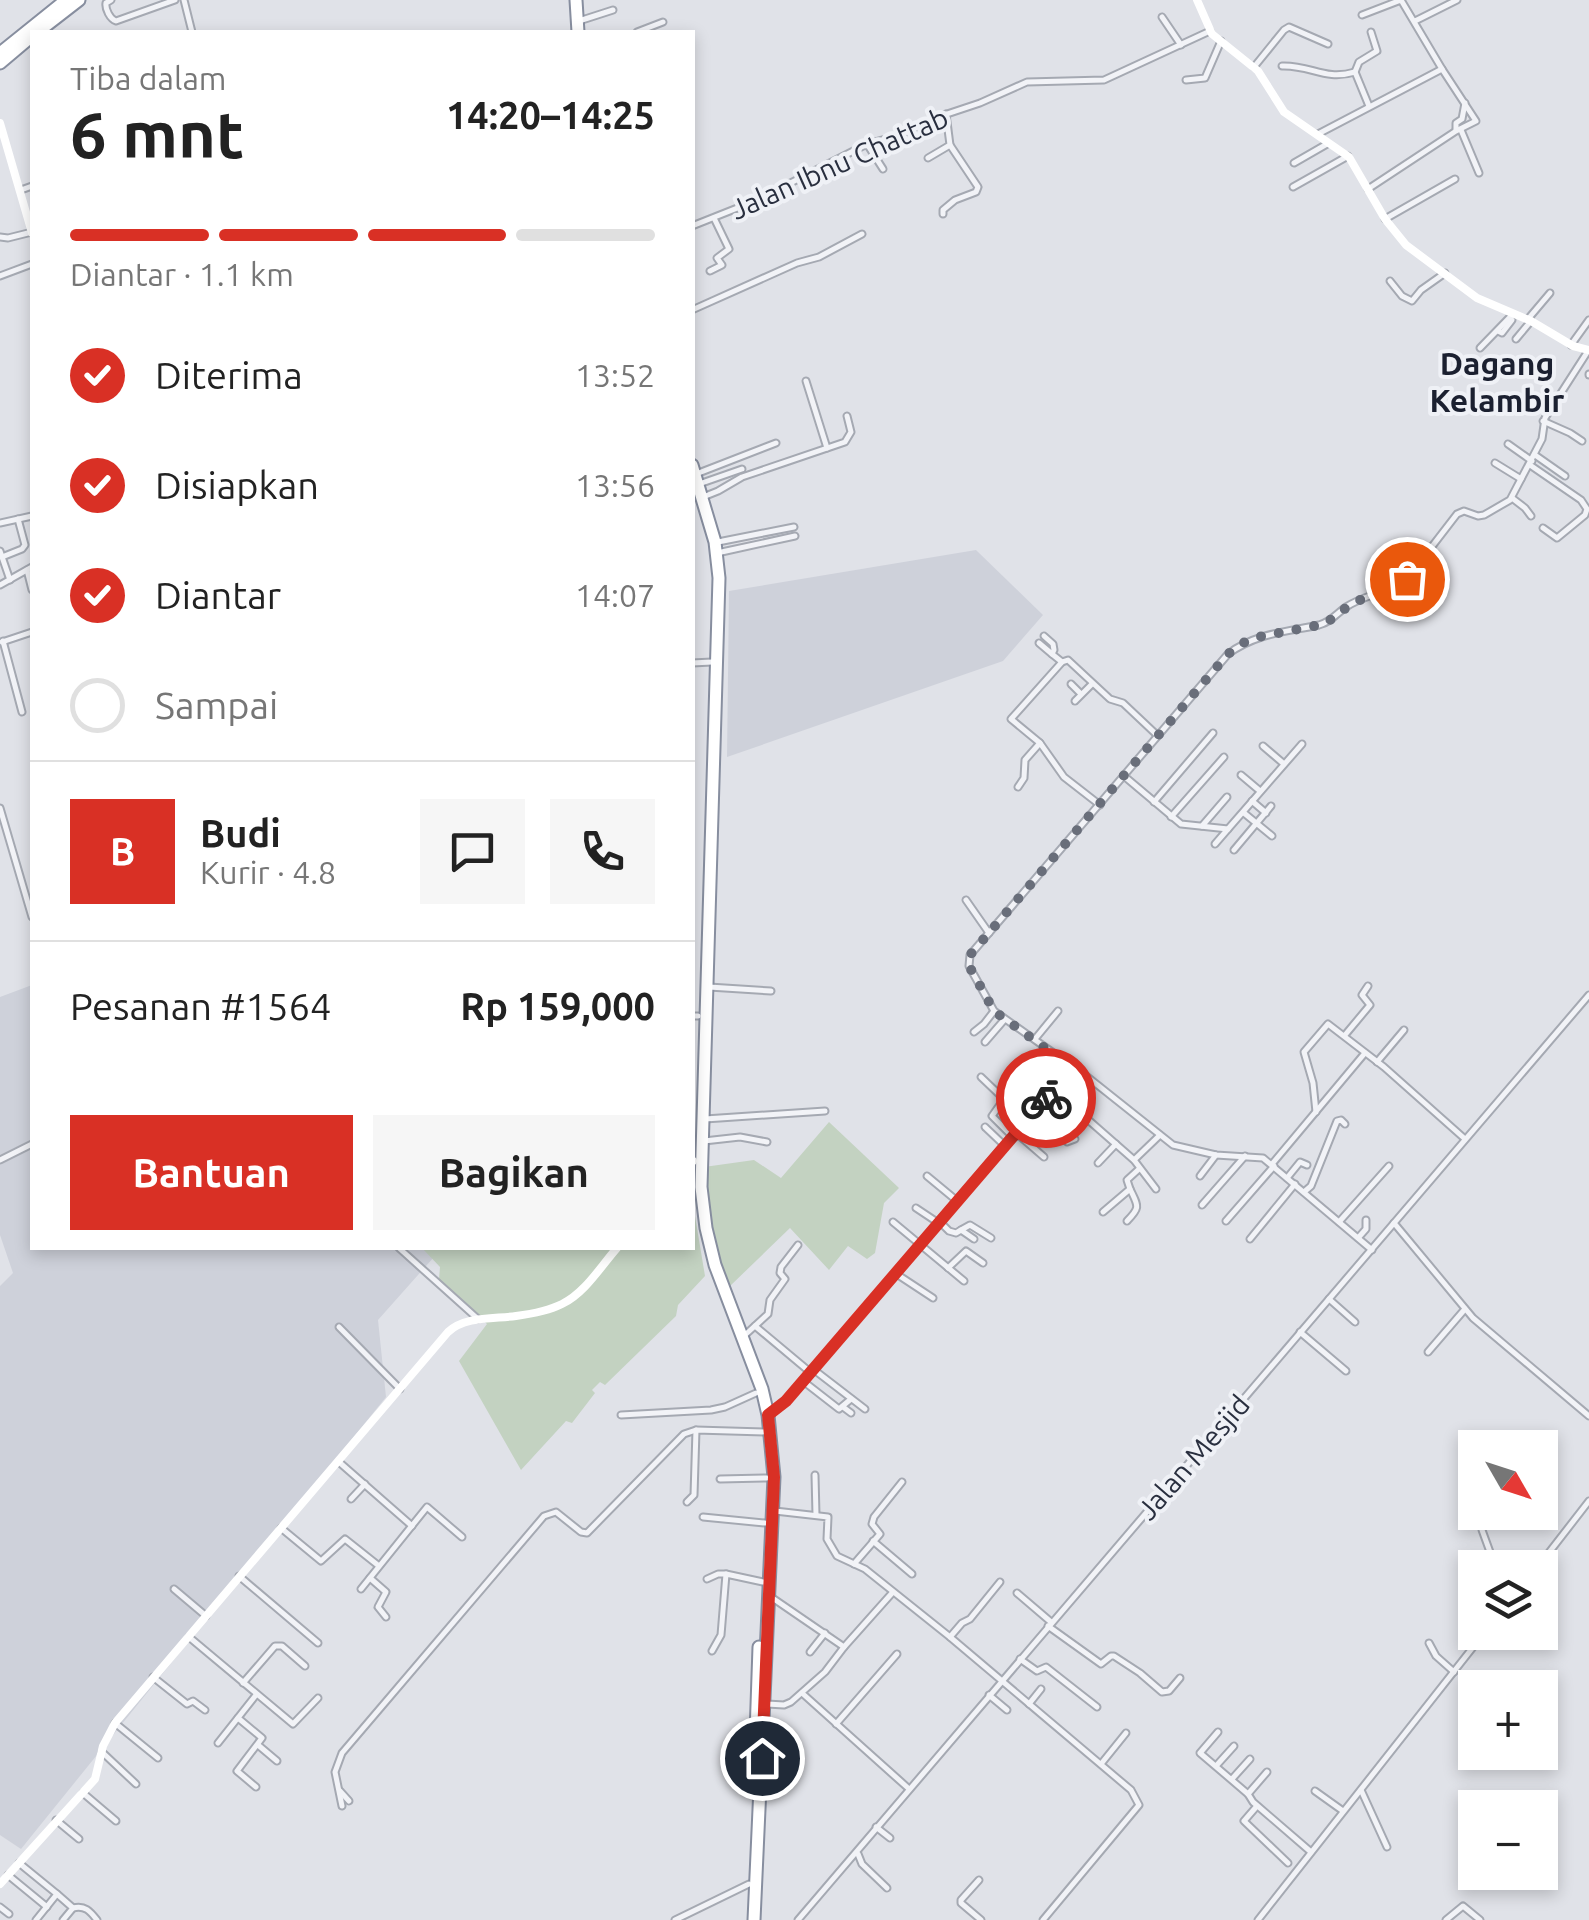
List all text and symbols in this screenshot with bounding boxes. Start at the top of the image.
text: Tiba dalam [70,60,226,96]
text: 14:20–14:25 [446,94,655,136]
text: 6 mnt [70,97,244,170]
street label: Jalan Ibnu Chattab [726,101,952,225]
text: Diantar · 1.1 km [70,256,294,292]
district label: Dagang Kelambir [1430,345,1564,418]
icon: check [70,348,125,403]
text: Diterima [155,354,303,396]
text: 13:52 [575,357,655,393]
icon: check [70,458,125,513]
text: Disiapkan [155,464,319,506]
text: 13:56 [575,467,655,503]
pin [1365,537,1450,622]
icon: bag [1380,552,1435,607]
icon: check [70,568,125,623]
text: Diantar [155,574,281,616]
text: 14:07 [575,577,655,613]
text: Sampai [155,684,278,726]
button: chat [420,799,525,904]
button: phone [550,799,655,904]
text: Budi [200,812,281,854]
text: B [110,830,135,872]
text: Kurir · 4.8 [200,854,336,890]
text: Pesanan #1564 [70,985,331,1027]
text: Rp 159,000 [460,985,655,1027]
courier [996,1048,1096,1148]
icon: bike [1019,1071,1074,1126]
button: Bantuan [70,1115,353,1230]
button: Bagikan [373,1115,655,1230]
street label: Jalan Mesjid [1131,1389,1255,1525]
north arrow [1458,1430,1558,1530]
map controls [1458,1430,1558,1890]
button: layers [1458,1550,1558,1650]
button: + [1458,1670,1558,1770]
pin [720,1716,805,1801]
icon: home [735,1731,790,1786]
button: − [1458,1790,1558,1890]

